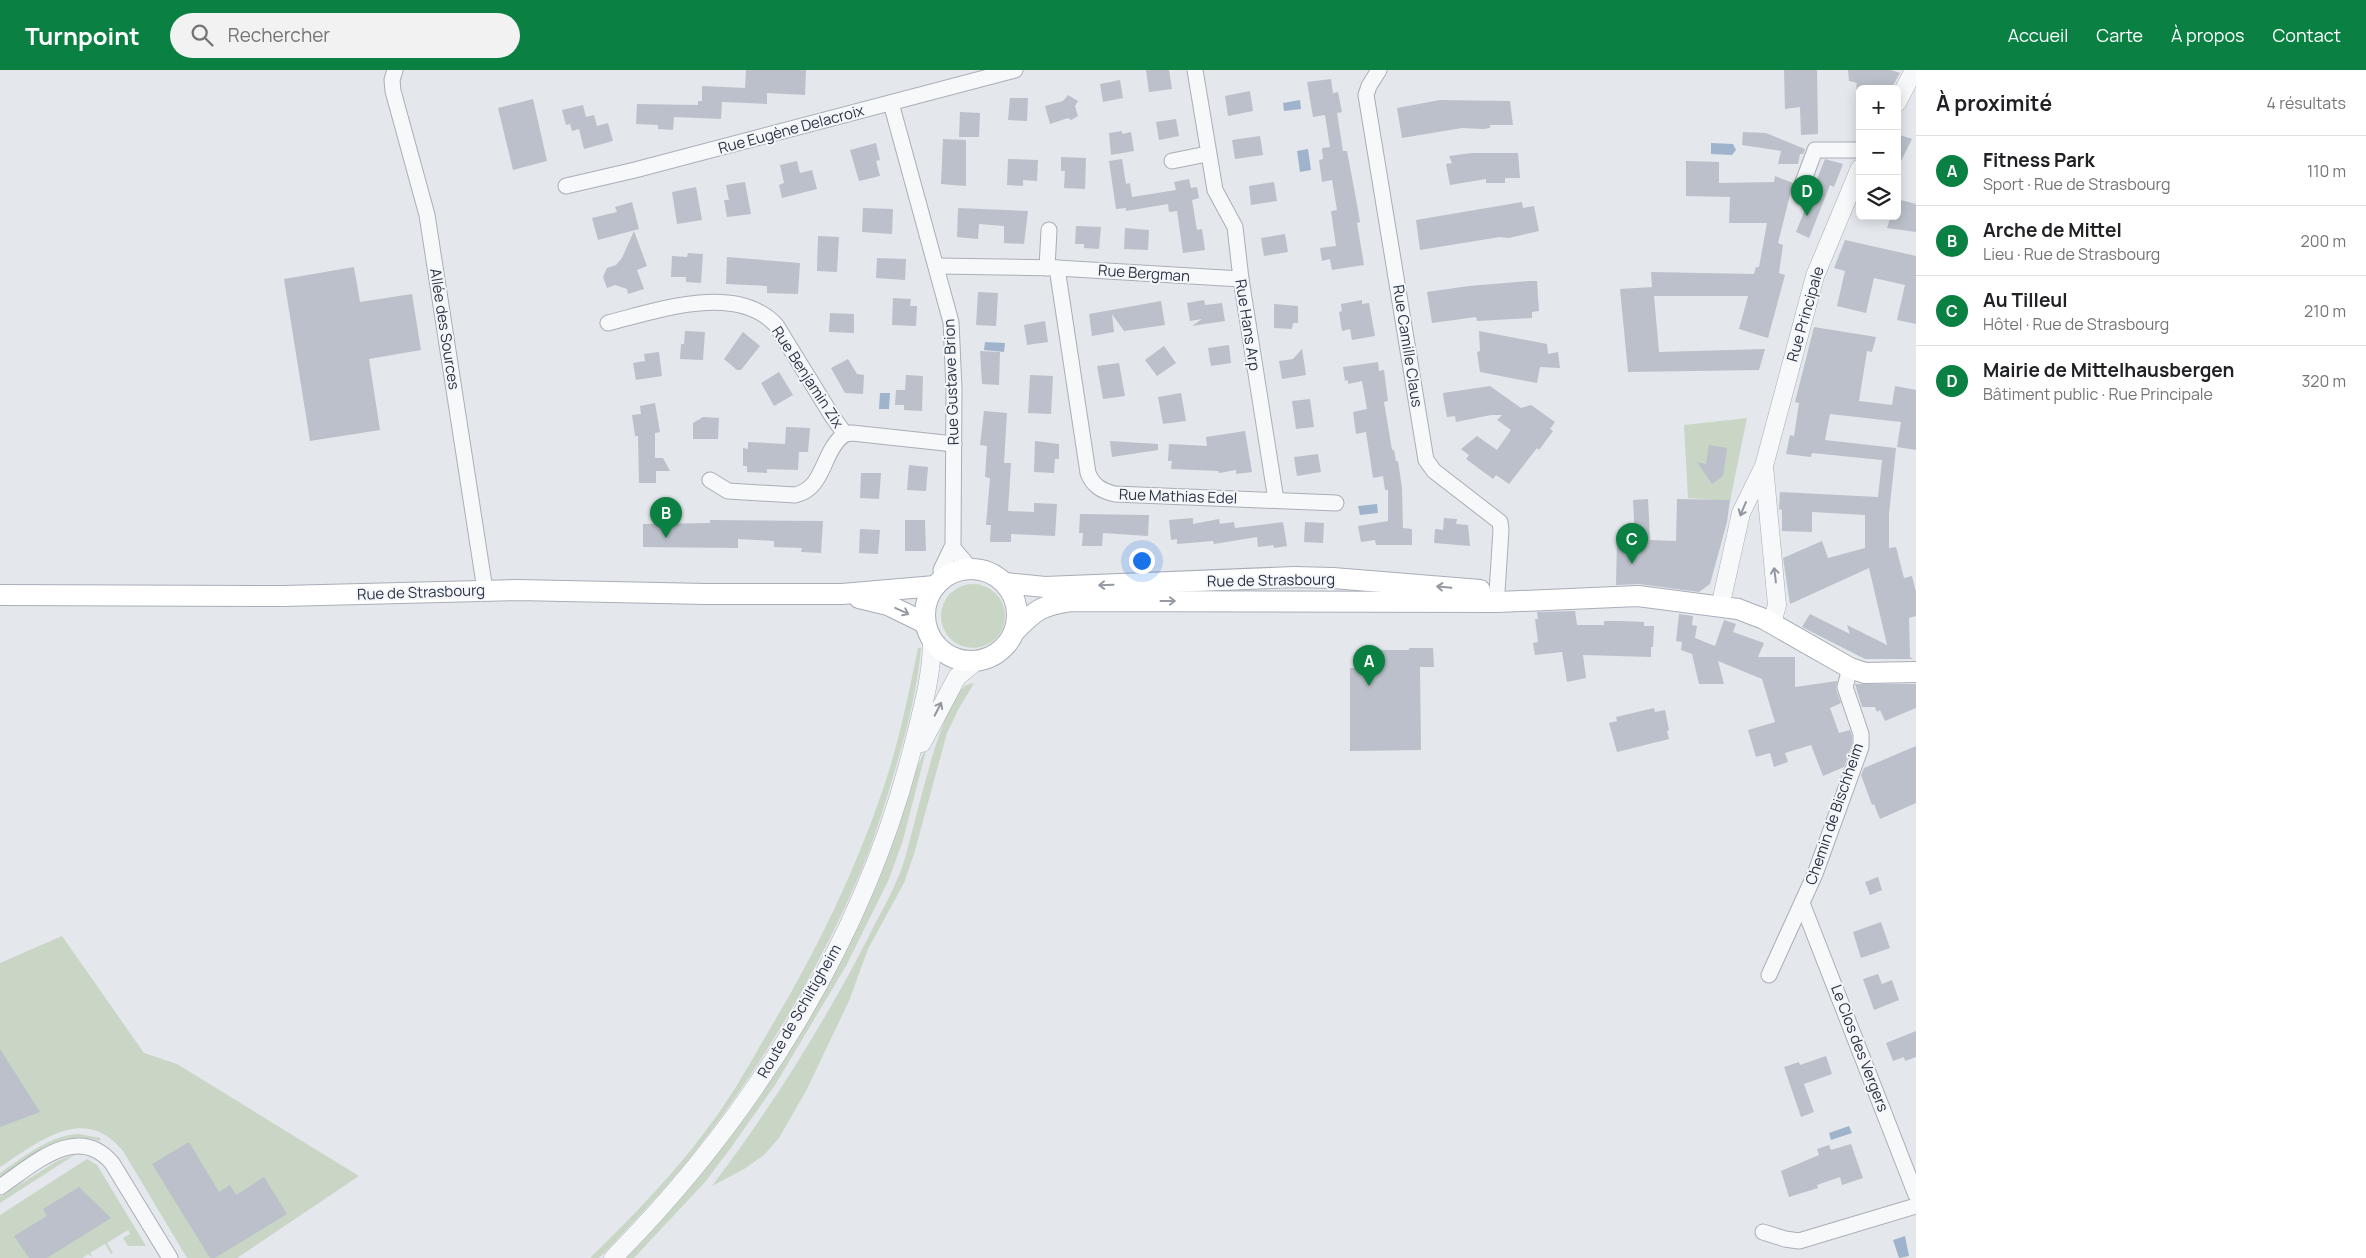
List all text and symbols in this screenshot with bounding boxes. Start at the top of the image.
search box [170,13,520,58]
text: Turnpoint [25,19,140,52]
icon: search [188,21,216,49]
text: Rechercher [228,22,330,48]
text: Accueil [2008,23,2068,47]
text: Carte [2096,23,2143,47]
text: À propos [2171,23,2244,47]
text: Contact [2272,23,2341,47]
map controls [1856,85,1901,220]
button: + [1856,85,1901,130]
text: À proximité [1936,89,2052,117]
text: 4 résultats [2267,92,2346,114]
street label: Rue Eugène Delacroix [716,99,866,159]
button: − [1856,130,1901,175]
text: Fitness Park [1983,147,2095,173]
text: A [1947,160,1957,182]
text: 110 m [2307,160,2346,182]
text: Sport · Rue de Strasbourg [1983,173,2171,195]
pin: D [1791,175,1823,216]
button: layers [1856,175,1901,220]
text: Arche de Mittel [1983,217,2122,243]
text: B [1947,230,1957,252]
text: 200 m [2301,230,2346,252]
text: Lieu · Rue de Strasbourg [1983,243,2160,265]
street label: Rue Bergman [1097,259,1191,287]
street label: Rue Principale [1781,264,1829,364]
street label: Allée des Sources [425,267,465,391]
street label: Rue Hans Arp [1230,278,1266,372]
street label: Rue Camille Claus [1388,283,1428,409]
text: Au Tilleul [1983,287,2068,313]
text: C [1946,300,1958,322]
text: 210 m [2304,300,2346,322]
text: Hôtel · Rue de Strasbourg [1983,313,2169,335]
street label: Rue Gustave Brion [938,318,964,446]
street label: Rue Benjamin Zix [767,322,849,432]
text: Mairie de Mittelhausbergen [1983,357,2234,383]
text: D [1946,370,1958,392]
text: 320 m [2302,370,2346,392]
text: Bâtiment public · Rue Principale [1983,383,2213,405]
street label: Rue Mathias Edel [1118,483,1238,509]
pin: B [650,497,682,538]
one-way arrow [1738,501,1748,516]
pin: C [1616,523,1648,564]
your location [1129,548,1155,574]
street label: Rue de Strasbourg [1207,568,1335,592]
one-way arrow [1770,568,1780,584]
street label: Rue de Strasbourg [357,579,485,605]
one-way arrow [1098,580,1114,590]
one-way arrow [1436,583,1452,592]
one-way arrow [1159,596,1175,606]
one-way arrow [894,607,909,617]
pin: A [1353,645,1385,686]
one-way arrow [934,702,943,717]
street label: Chemin de Bischheim [1800,740,1868,888]
street label: Route de Schiltigheim [752,940,846,1082]
street label: Le Clos des Vergers [1826,981,1894,1115]

